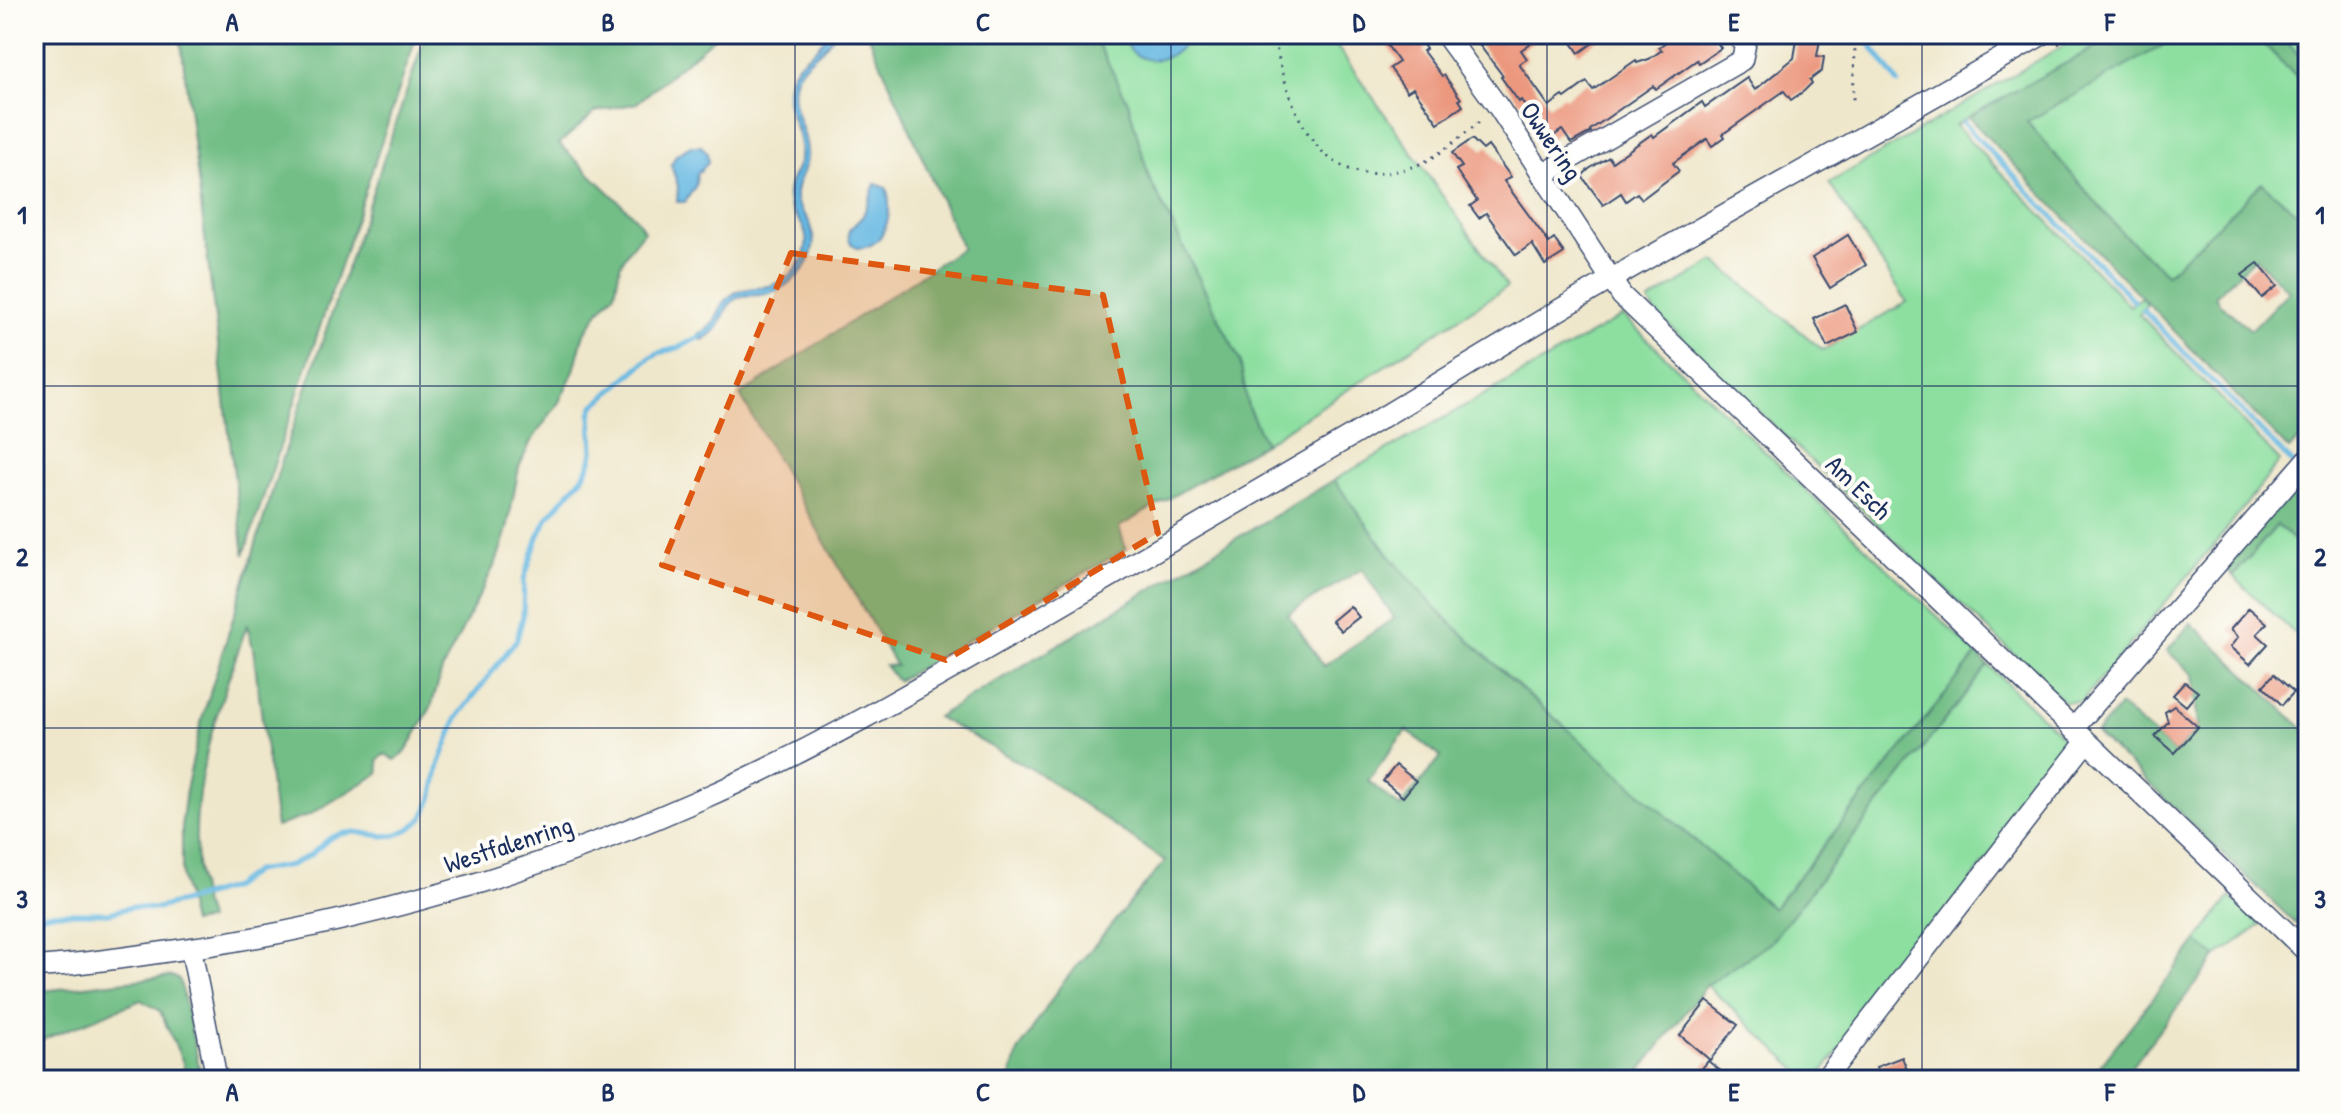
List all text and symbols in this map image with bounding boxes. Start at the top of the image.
text: A [226,4,239,39]
text: B [601,4,615,39]
text: C [976,4,990,39]
text: D [1353,4,1366,39]
text: E [1728,4,1740,39]
text: F [2104,4,2116,39]
street label: Owwering [1513,95,1591,187]
text: 1 [17,197,27,232]
text: 1 [2315,197,2325,232]
street label: Am Esch [1818,447,1900,527]
text: 2 [16,539,29,574]
text: 2 [2314,539,2327,574]
street label: Westfalenring [439,807,577,881]
text: 3 [16,881,28,916]
text: 3 [2314,881,2326,916]
text: A [226,1074,239,1109]
text: B [601,1074,615,1109]
text: C [976,1074,990,1109]
text: D [1353,1074,1366,1109]
text: E [1728,1074,1740,1109]
text: F [2104,1074,2116,1109]

